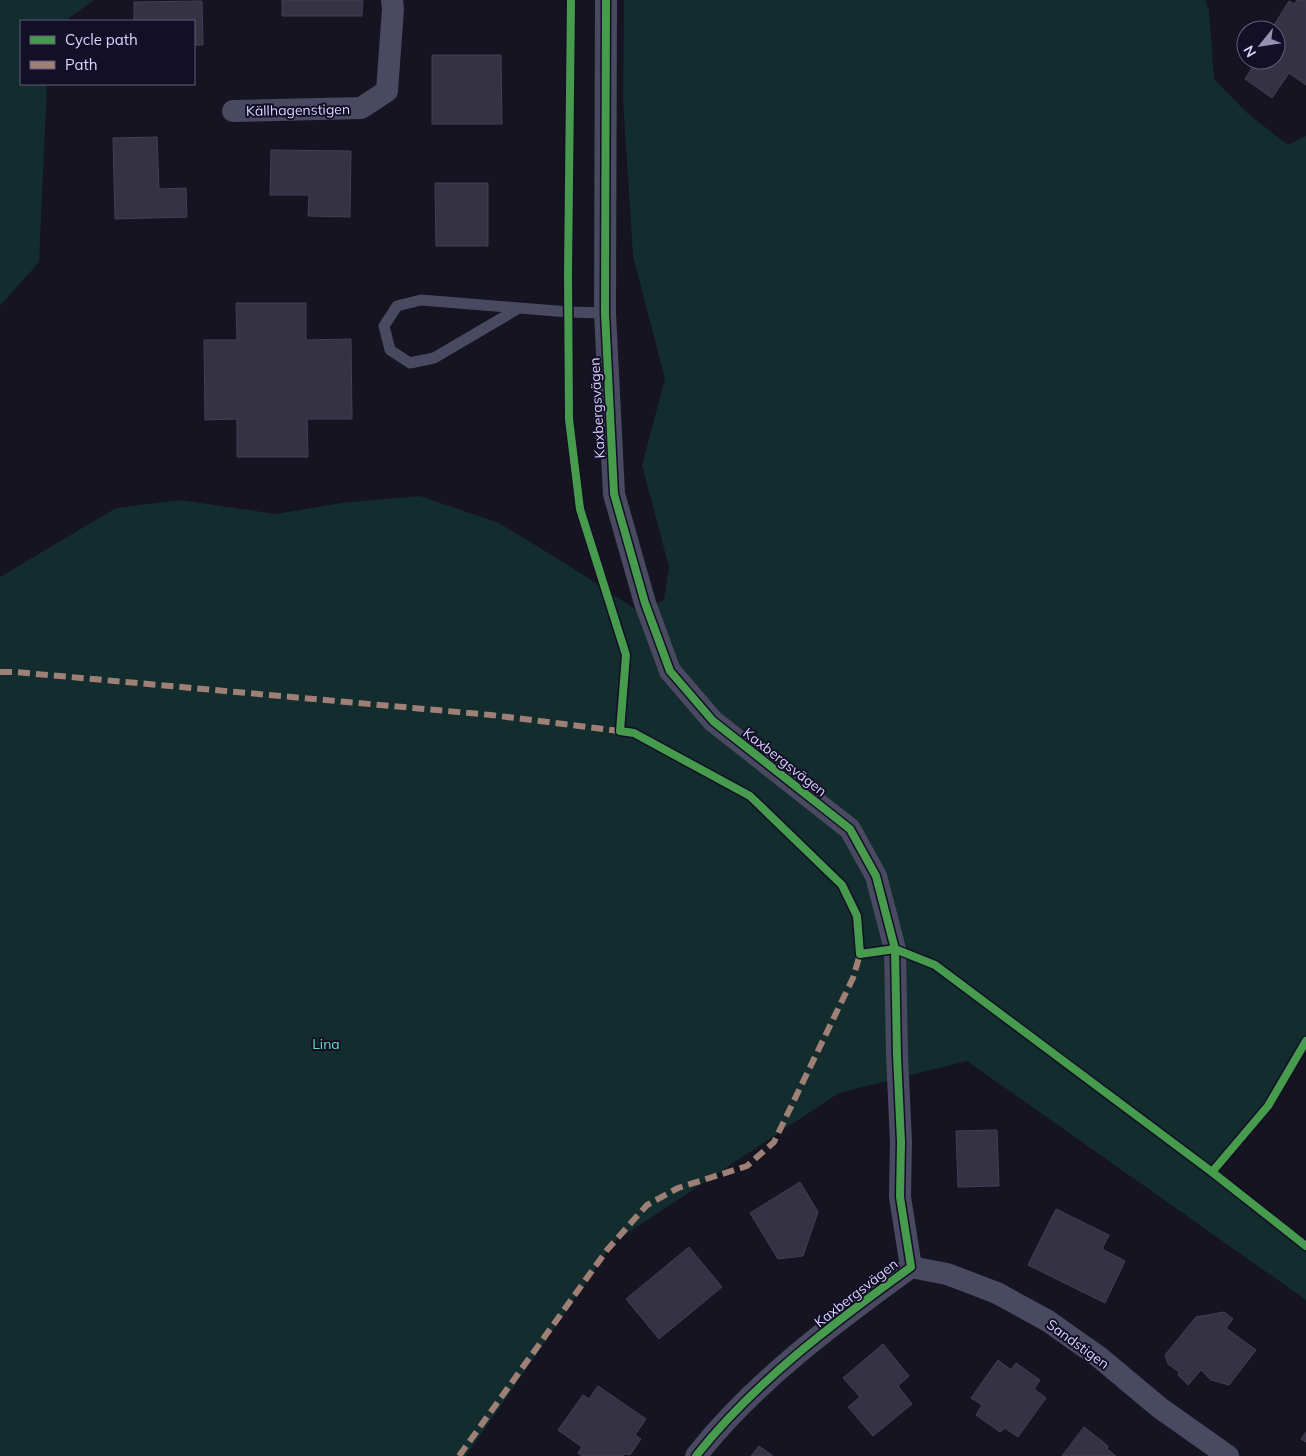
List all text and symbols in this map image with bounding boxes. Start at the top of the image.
legend [20,20,195,85]
north arrow [1236,20,1286,70]
text: Cycle path [65,30,138,49]
text: N [1239,42,1260,61]
text: Path [65,55,97,74]
street label: Källhagenstigen [246,100,350,120]
street label: Kaxbergsvägen [585,357,609,459]
street label: Kaxbergsvägen [740,724,830,800]
park label: Lina [312,1035,340,1053]
street label: Kaxbergsvägen [811,1255,901,1331]
street label: Sandstigen [1043,1315,1113,1373]

